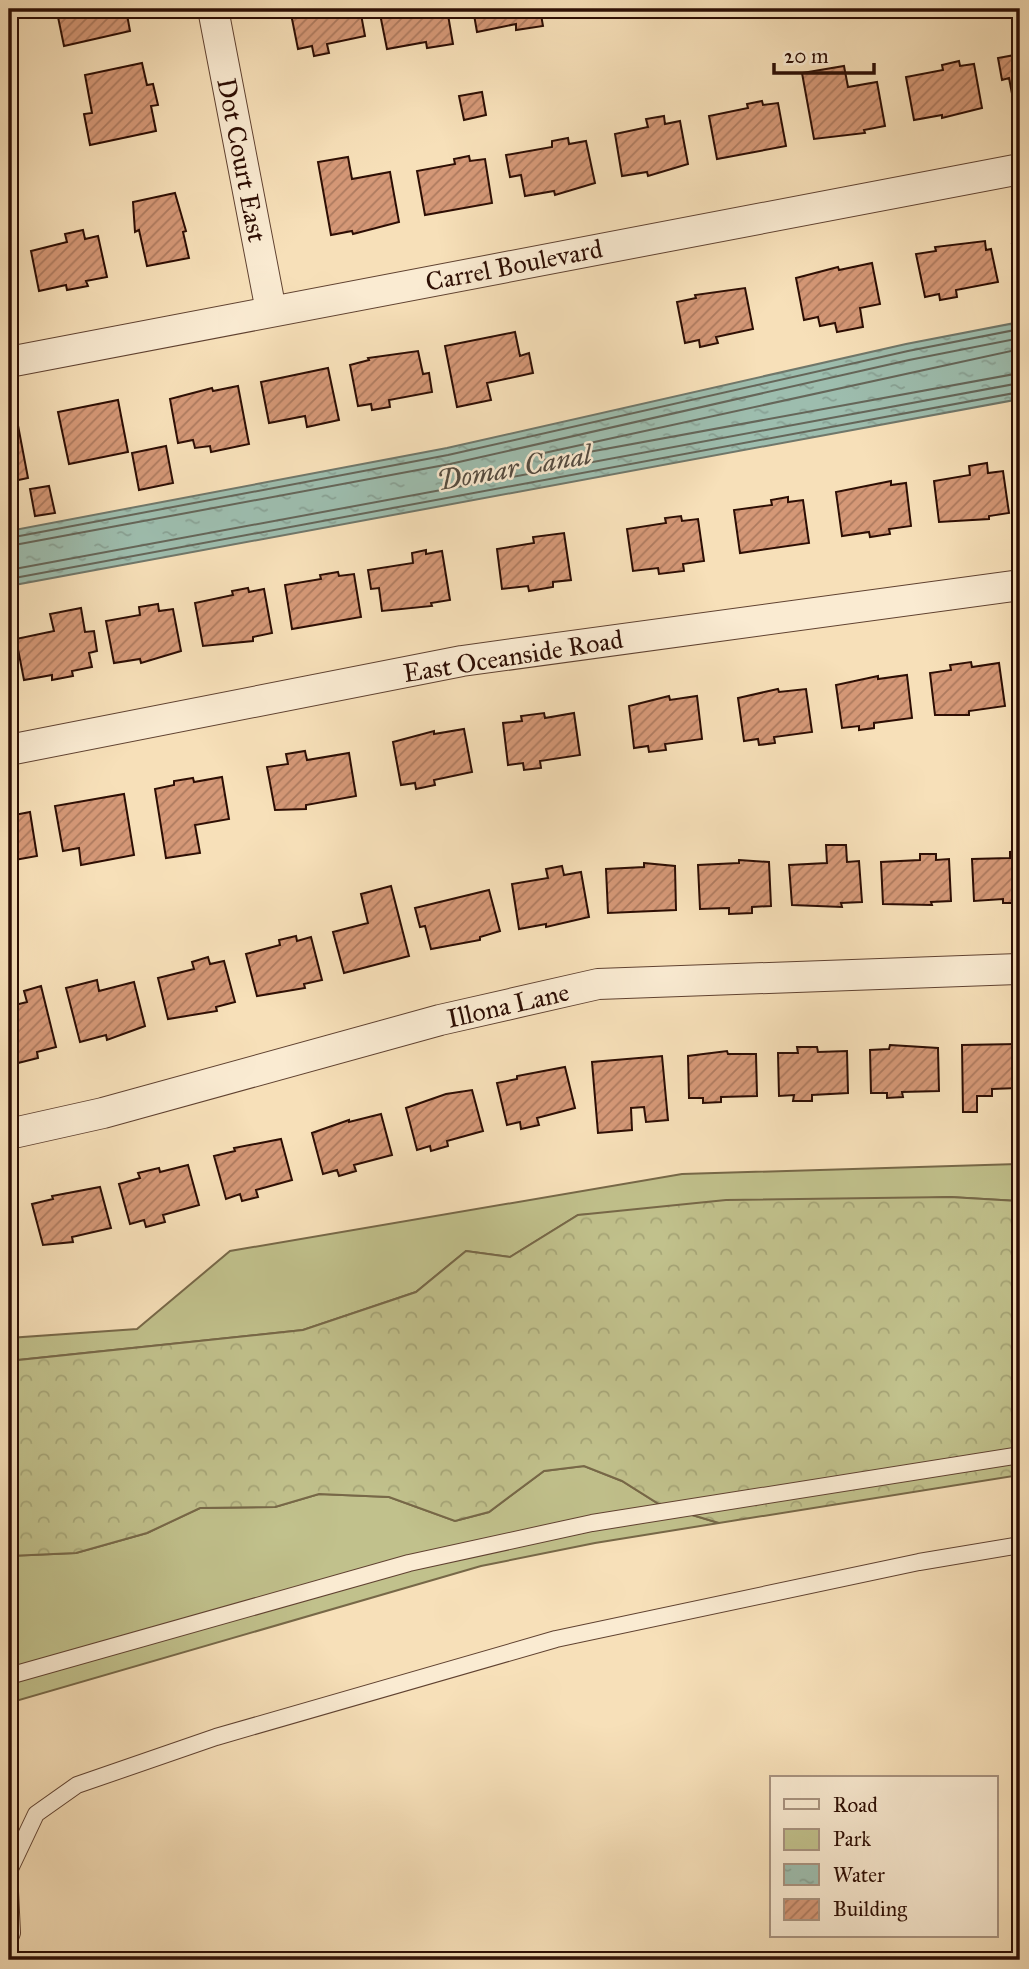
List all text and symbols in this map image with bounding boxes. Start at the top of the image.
scale bar [774,32,873,76]
text: 20 m [784,43,829,69]
street label: Dot Court East [210,75,274,245]
street label: Carrel Boulevard [423,232,605,298]
water label: Domar Canal [434,436,596,498]
street label: East Oceanside Road [401,623,625,689]
street label: Illona Lane [444,975,572,1035]
legend [770,1776,998,1938]
text: Road [833,1792,878,1818]
text: Park [833,1826,871,1852]
text: Water [833,1862,885,1888]
text: Building [833,1896,907,1922]

